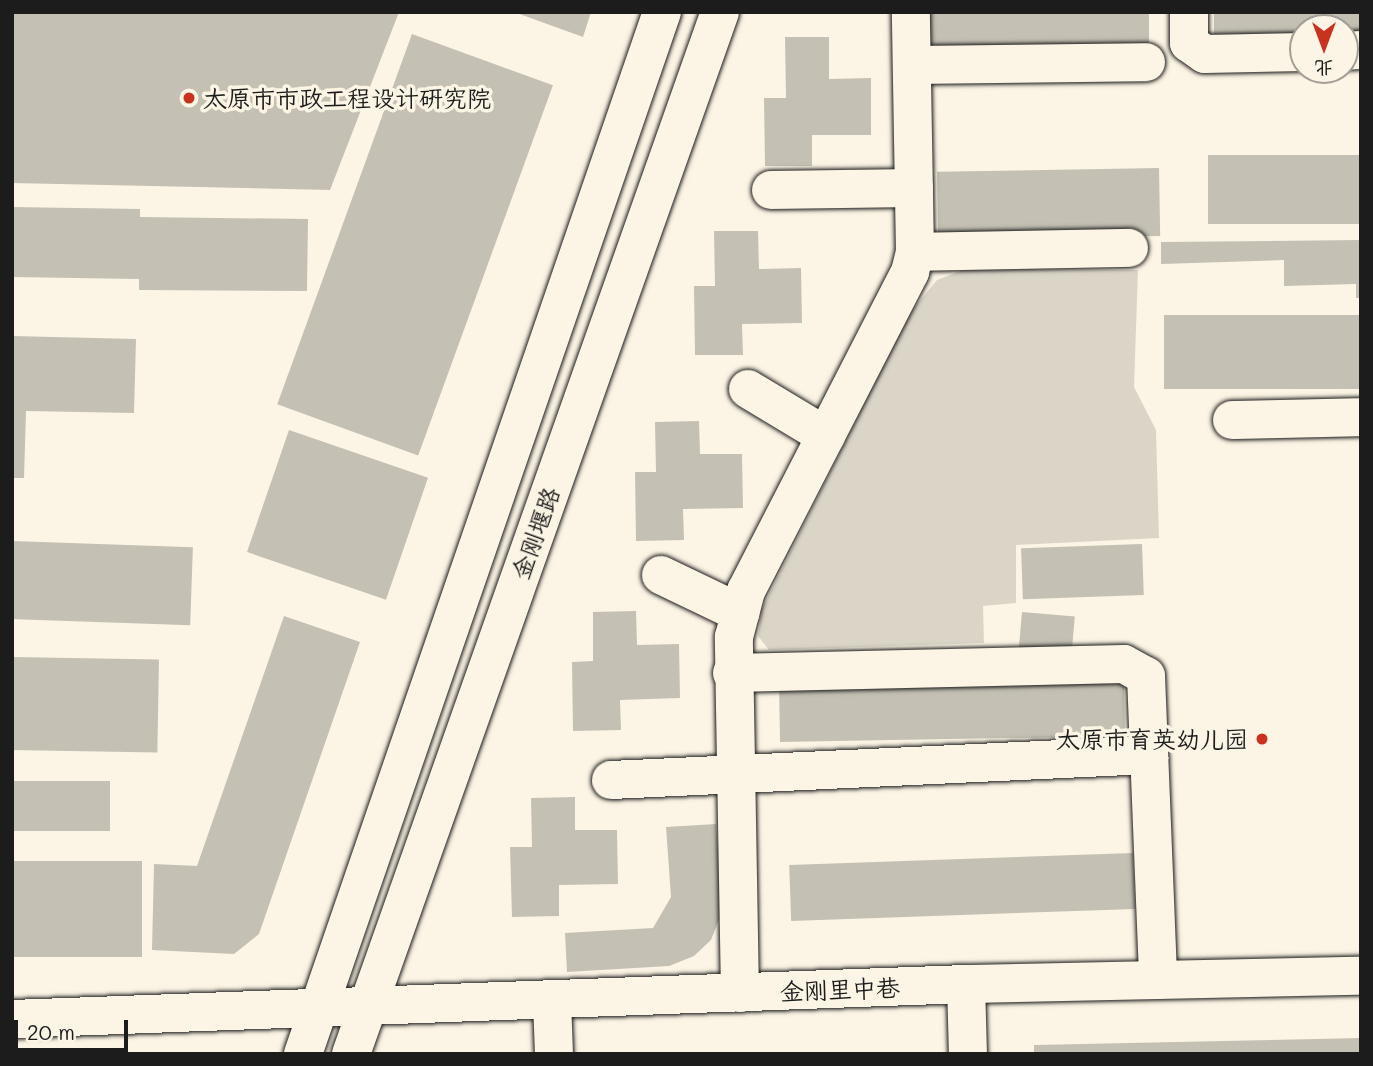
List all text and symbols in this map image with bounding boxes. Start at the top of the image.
north arrow [1289,14,1359,84]
text: 北 [1315,56,1334,81]
place label: 太原市市政工程设计研究院 [203,84,491,112]
marker: 太原市市政工程设计研究院 [181,90,197,106]
street label: 金刚堰路 [505,483,565,583]
place label: 太原市育英幼儿园 [1056,725,1248,753]
marker: 太原市育英幼儿园 [1254,731,1270,747]
street label: 金刚里中巷 [780,973,900,1005]
scale bar [18,1006,131,1050]
text: 20 m [27,1018,75,1045]

